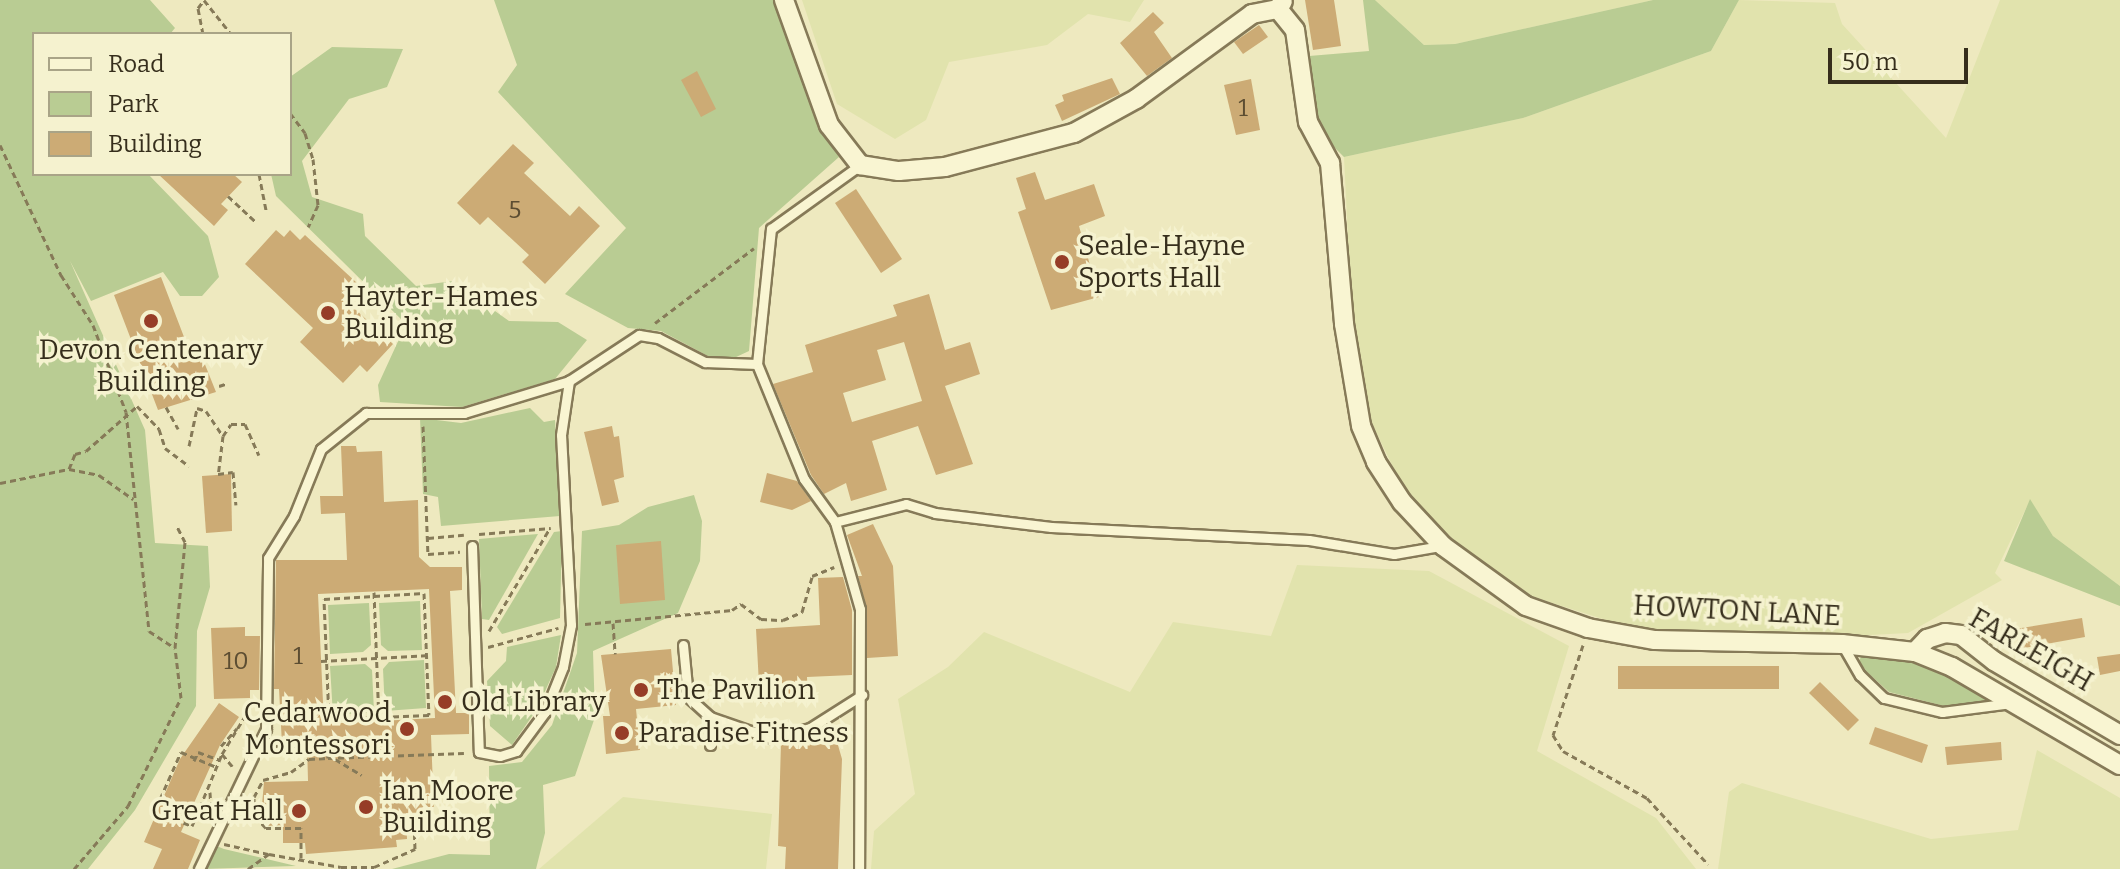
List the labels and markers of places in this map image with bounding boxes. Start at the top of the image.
place label: Seale-Hayne Sports Hall [1078,229,1245,295]
marker: Seale-Hayne Sports Hall [1053,253,1071,271]
place label: Hayter-Hames Building [344,280,538,346]
marker: Hayter-Hames Building [319,304,337,322]
marker: Devon Centenary Building [142,312,160,330]
place label: Devon Centenary Building [39,333,263,399]
place label: The Pavilion [657,673,815,707]
marker: The Pavilion [632,681,650,699]
place label: Old Library [461,685,606,719]
marker: Old Library [436,693,454,711]
place label: Cedarwood Montessori [244,696,391,762]
place label: Paradise Fitness [638,716,849,750]
marker: Cedarwood Montessori [398,720,416,738]
marker: Paradise Fitness [613,724,631,742]
place label: Ian Moore Building [382,774,514,840]
place label: Great Hall [151,794,283,828]
marker: Ian Moore Building [357,798,375,816]
marker: Great Hall [290,802,308,820]

